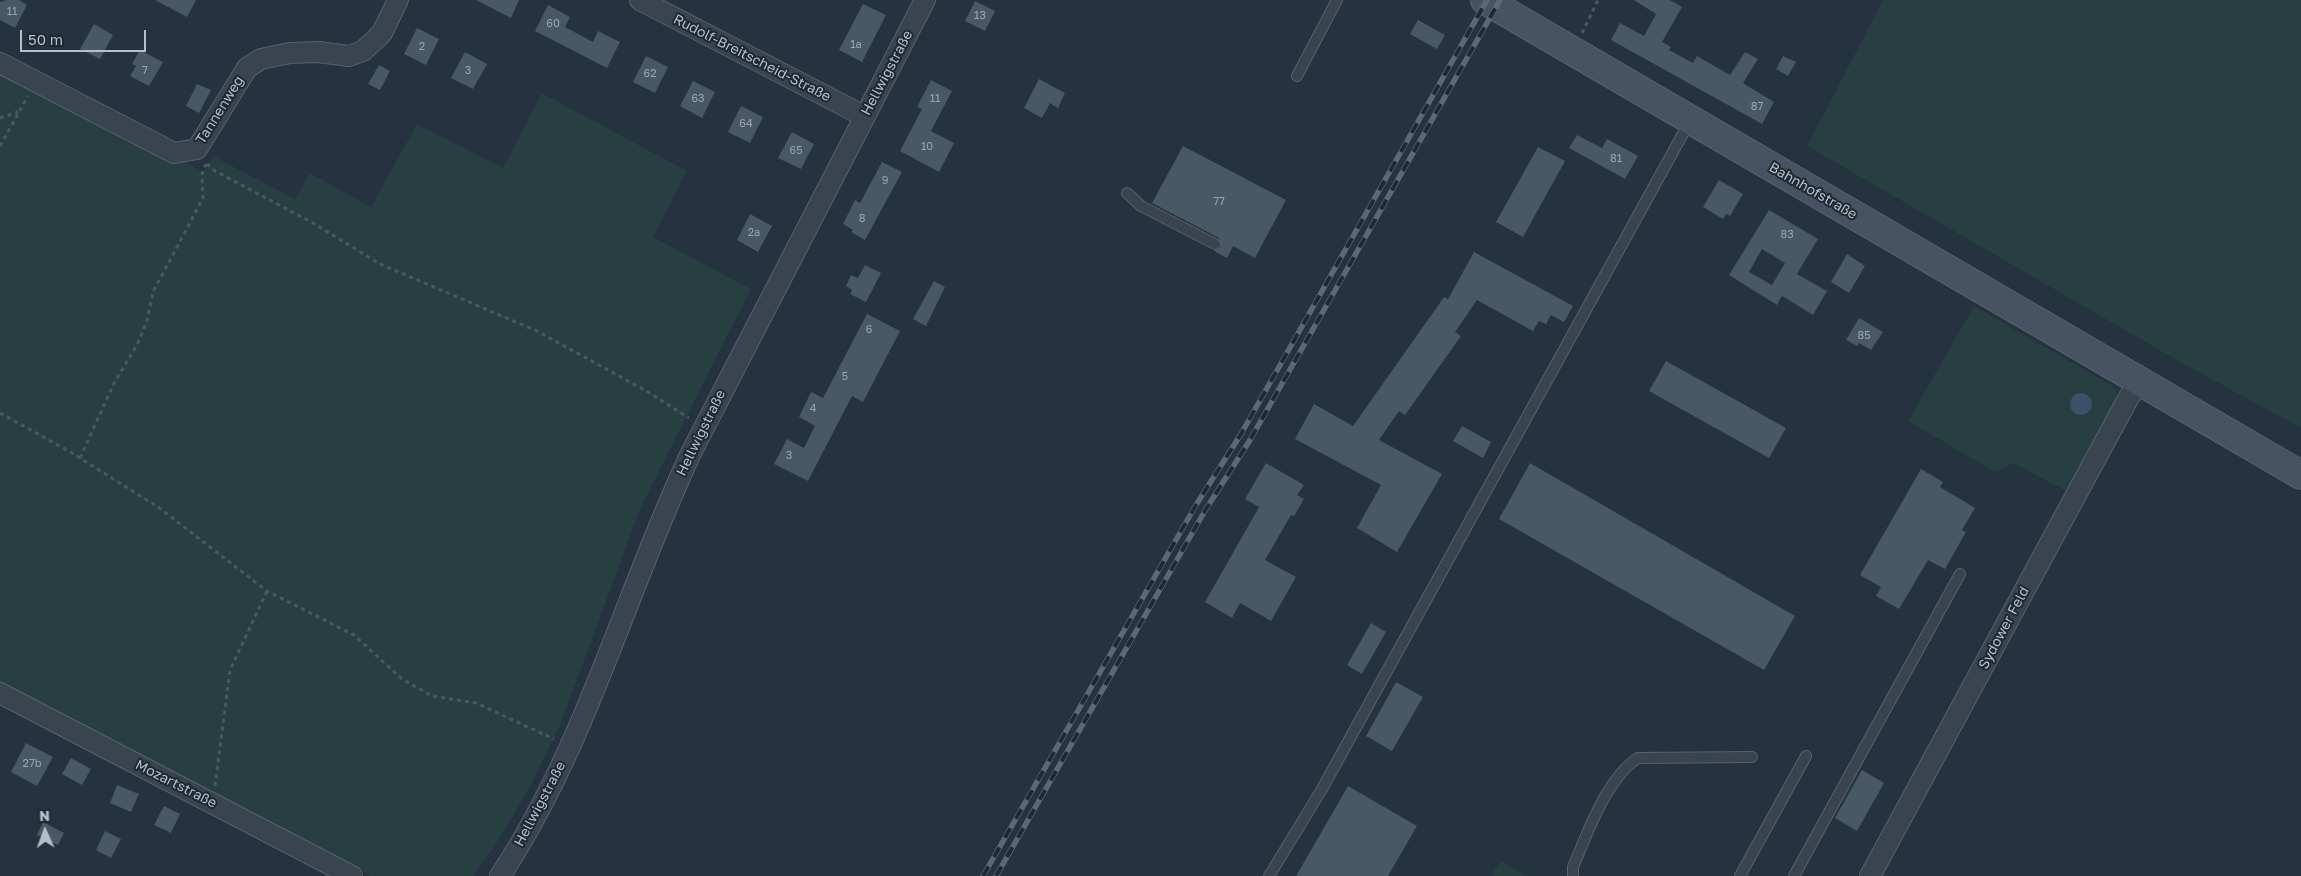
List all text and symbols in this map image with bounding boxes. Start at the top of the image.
house number: 11 [7,5,17,19]
house number: 13 [974,9,986,23]
street label: Rudolf-Breitscheid-Straße [670,11,834,105]
house number: 60 [546,17,560,31]
scale bar [22,20,149,52]
street label: Hellwigstraße [858,28,916,118]
text: 50 m [28,30,63,48]
house number: 1a [850,38,862,52]
house number: 2 [419,40,425,54]
house number: 7 [142,64,148,78]
house number: 3 [465,64,471,78]
house number: 62 [643,67,657,81]
street label: Tannenweg [192,73,248,147]
house number: 63 [691,92,705,106]
house number: 11 [930,92,940,106]
house number: 87 [1751,100,1763,114]
house number: 64 [739,117,753,131]
house number: 10 [921,140,933,154]
house number: 65 [789,144,803,158]
house number: 81 [1610,152,1622,166]
street label: Bahnhofstraße [1766,159,1860,223]
house number: 9 [882,174,888,188]
house number: 77 [1213,195,1225,209]
house number: 8 [859,212,865,226]
house number: 2a [748,226,760,240]
house number: 83 [1780,228,1794,242]
house number: 6 [866,323,872,337]
house number: 85 [1857,329,1871,343]
house number: 5 [842,370,848,384]
street label: Hellwigstraße [673,387,729,479]
house number: 4 [810,402,816,416]
house number: 3 [786,449,792,463]
street label: Sydower Feld [1975,584,2033,672]
street label: Mozartstraße [132,756,220,812]
house number: 27b [23,757,41,771]
street label: Hellwigstraße [511,759,569,849]
north arrow [20,806,70,856]
text: N [39,807,50,824]

